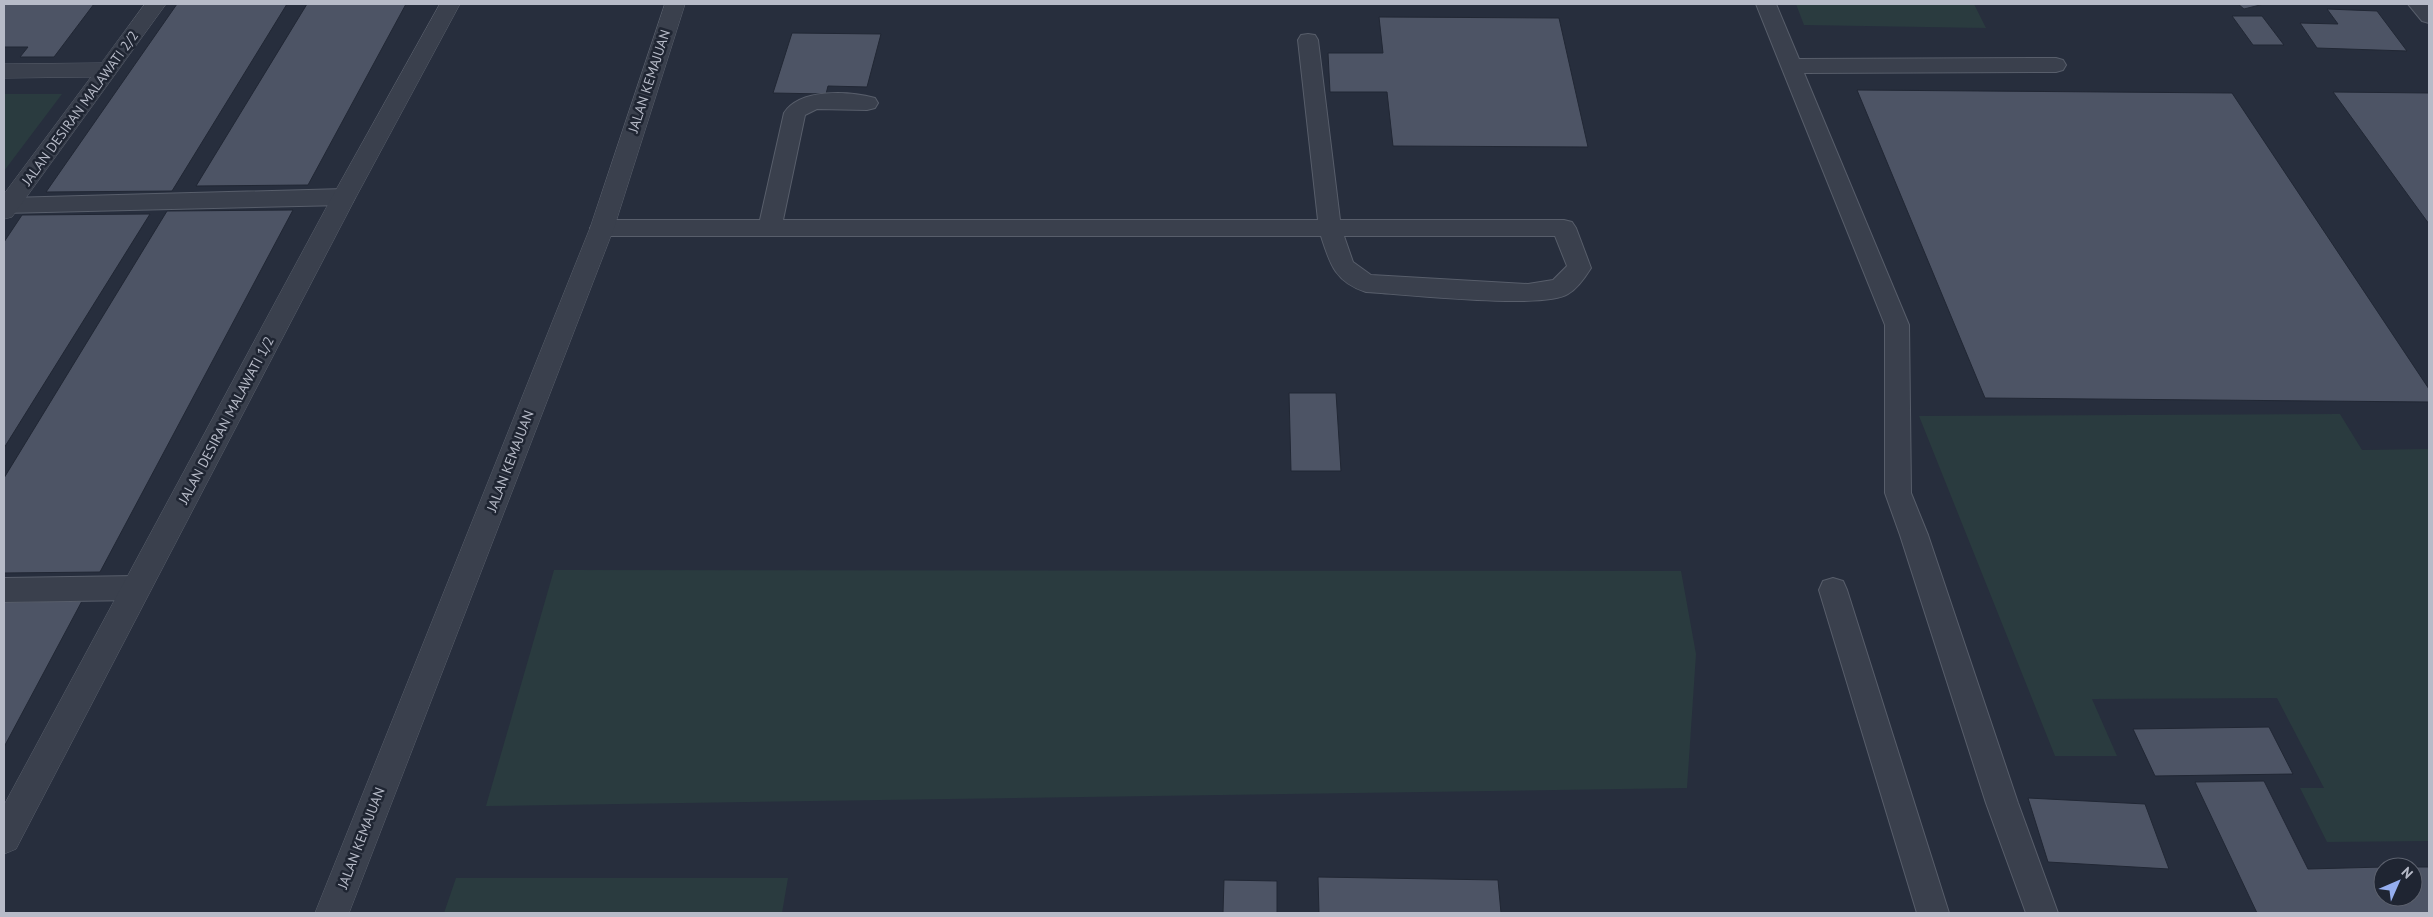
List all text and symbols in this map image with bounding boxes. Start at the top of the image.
street label: JALAN DESIRAN MALAWATI 2/2 [17,27,142,190]
street label: JALAN KEMAJUAN [624,27,674,136]
street label: JALAN DESIRAN MALAWATI 1/2 [174,333,278,508]
street label: JALAN KEMAJUAN [482,408,538,515]
street label: JALAN KEMAJUAN [333,785,389,892]
north arrow [2373,857,2423,907]
text: N [2398,863,2417,882]

